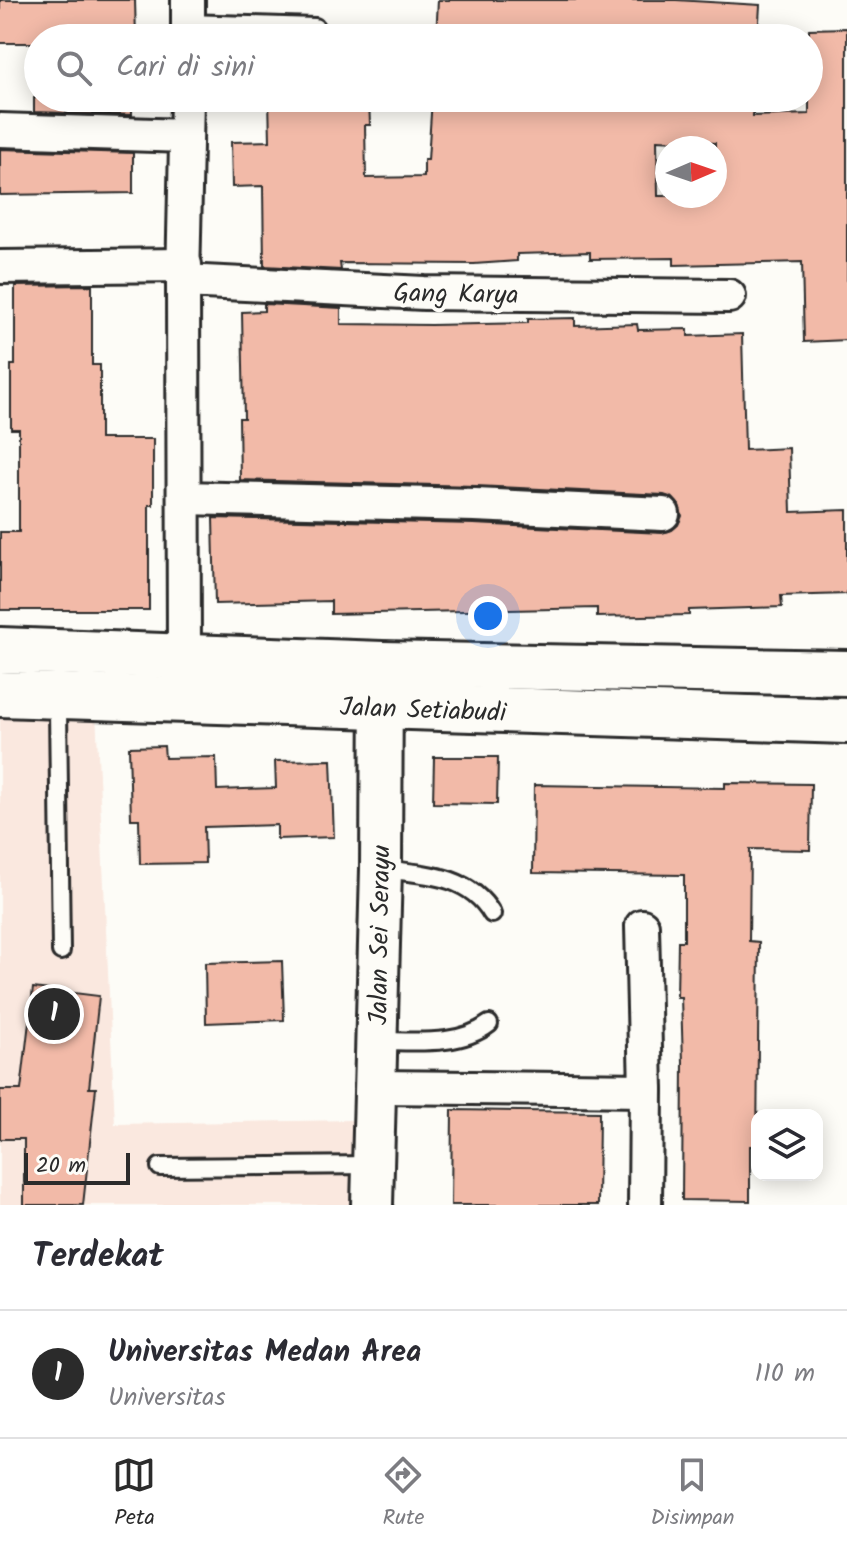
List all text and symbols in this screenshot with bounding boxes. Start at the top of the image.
search box [24,24,823,112]
text: Cari di sini [116,44,254,92]
icon: search [52,46,96,90]
north arrow [655,136,727,208]
street label: Gang Karya [393,273,519,317]
your location [468,596,508,636]
street label: Jalan Setiabudi [339,687,509,735]
street label: Jalan Sei Serayu [358,844,404,1026]
pin: 1 [28,984,80,1044]
map controls [751,1109,823,1181]
button: layers [751,1109,823,1181]
scale bar [24,1149,130,1185]
text: 20 m [36,1149,86,1184]
text: Terdekat [32,1230,164,1284]
text: Universitas Medan Area [108,1329,421,1377]
text: 1 [54,1353,62,1395]
text: 110 m [755,1353,815,1395]
text: Universitas [108,1377,225,1419]
tab: Peta [112,1453,156,1536]
tab: Rute [381,1453,425,1536]
tab: Disimpan [650,1453,734,1536]

